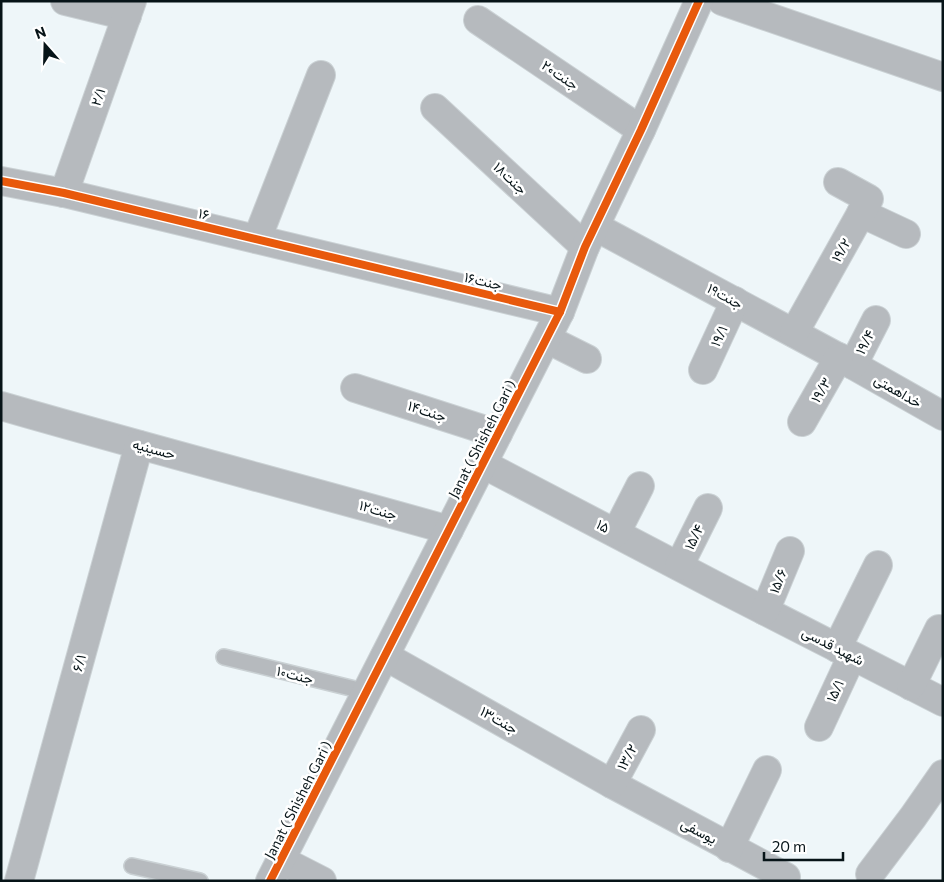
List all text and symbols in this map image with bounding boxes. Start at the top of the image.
north arrow [20,20,70,70]
text: N [33,23,48,42]
street label: جنت۲۰ [538,56,582,94]
street label: ۲/۱ [87,86,109,108]
street label: جنت۱۸ [489,158,531,198]
street label: ۱۶ [197,204,211,223]
street label: ۱۹/۲ [827,235,854,265]
street label: جنت۱۶ [462,268,504,294]
street label: جنت۱۹ [704,279,746,313]
street label: ۱۹/۱ [706,323,731,349]
street label: ۱۹/۴ [851,327,878,357]
street label: خداهمتی [871,370,925,412]
street label: ۱۹/۳ [807,374,834,405]
street label: Janat ( Shisheh Gari ) [444,377,519,501]
street label: جنت۱۴ [406,396,448,426]
street label: حسینیه [131,435,177,462]
street label: جنت۱۲ [357,496,399,524]
street label: ۱۵ [594,515,613,536]
street label: ۱۵/۴ [680,521,707,552]
street label: ۱۵/۶ [765,566,790,596]
street label: شهید قدسی [799,623,867,669]
street label: ۶/۱ [68,652,89,673]
street label: جنت۱۰ [275,662,315,688]
street label: ۱۵/۱ [822,677,847,705]
street label: جنت۱۳ [477,702,521,738]
street label: Janat ( Shisheh Gari ) [260,738,335,862]
street label: ۱۳/۲ [613,741,640,773]
street label: یوسفی [678,814,720,848]
scale bar [764,830,843,862]
text: 20 m [772,837,806,855]

